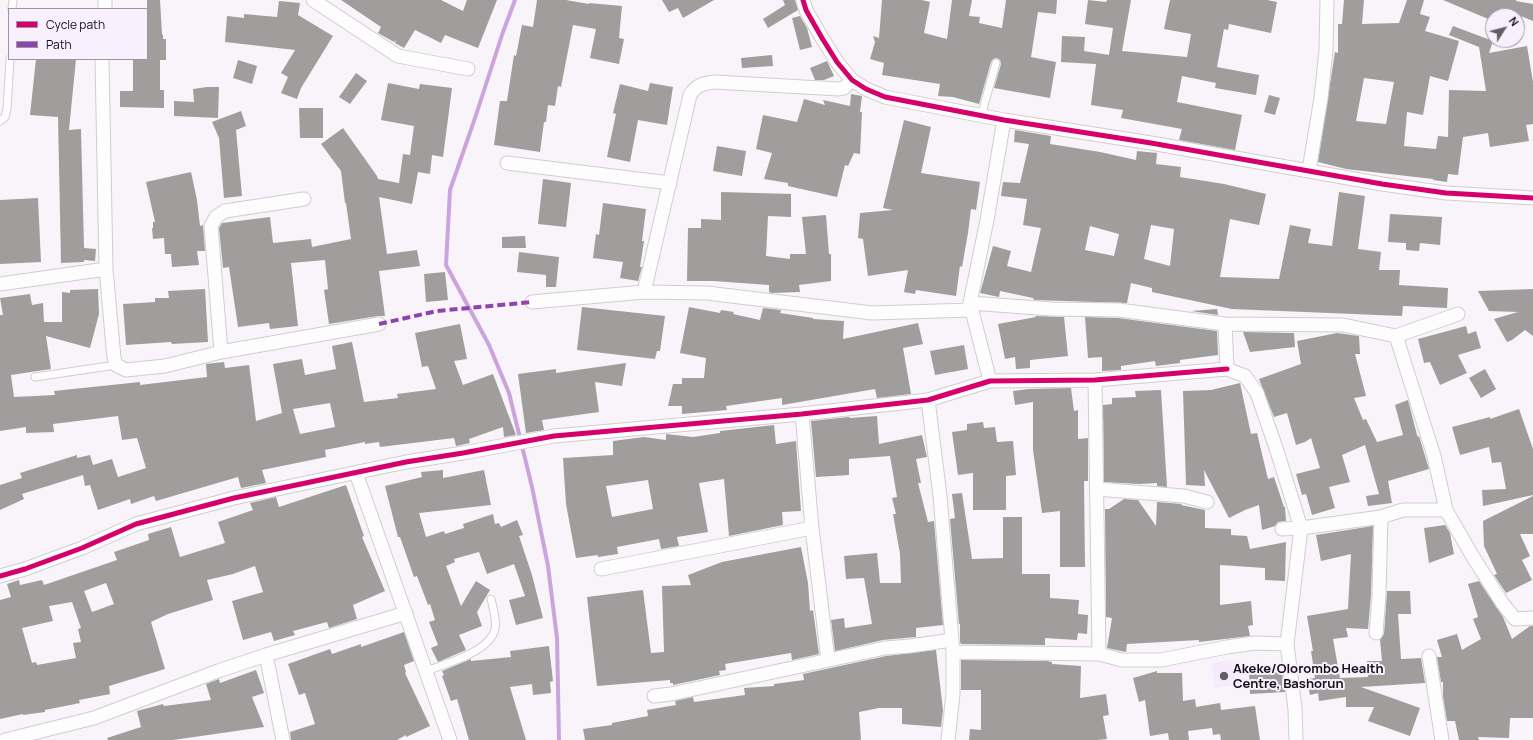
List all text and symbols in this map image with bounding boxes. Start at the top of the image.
legend [8,8,148,60]
north arrow [1485,8,1525,48]
text: N [1506,14,1523,29]
text: Cycle path [46,16,105,33]
text: Path [46,36,72,53]
place label: Akeke/Olorombo Health Centre, Bashorun [1233,661,1384,692]
marker: Akeke/Olorombo Health Centre, Bashorun [1218,670,1230,682]

